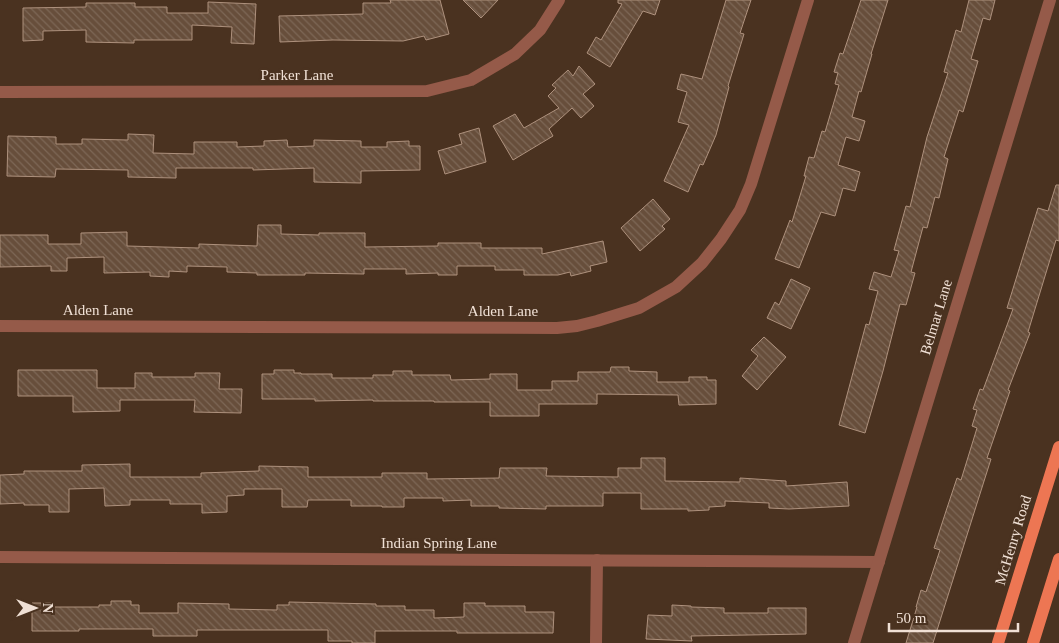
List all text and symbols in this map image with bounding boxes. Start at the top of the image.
street label: Parker Lane [261,67,334,83]
street label: Belmar Lane [917,277,955,357]
street label: Alden Lane [63,302,134,318]
street label: Alden Lane [468,303,539,319]
street label: McHenry Road [992,493,1034,587]
street label: Indian Spring Lane [381,535,497,551]
north arrow [10,583,60,633]
scale bar [889,600,1018,632]
text: N [40,603,55,613]
text: 50 m [896,610,927,626]

